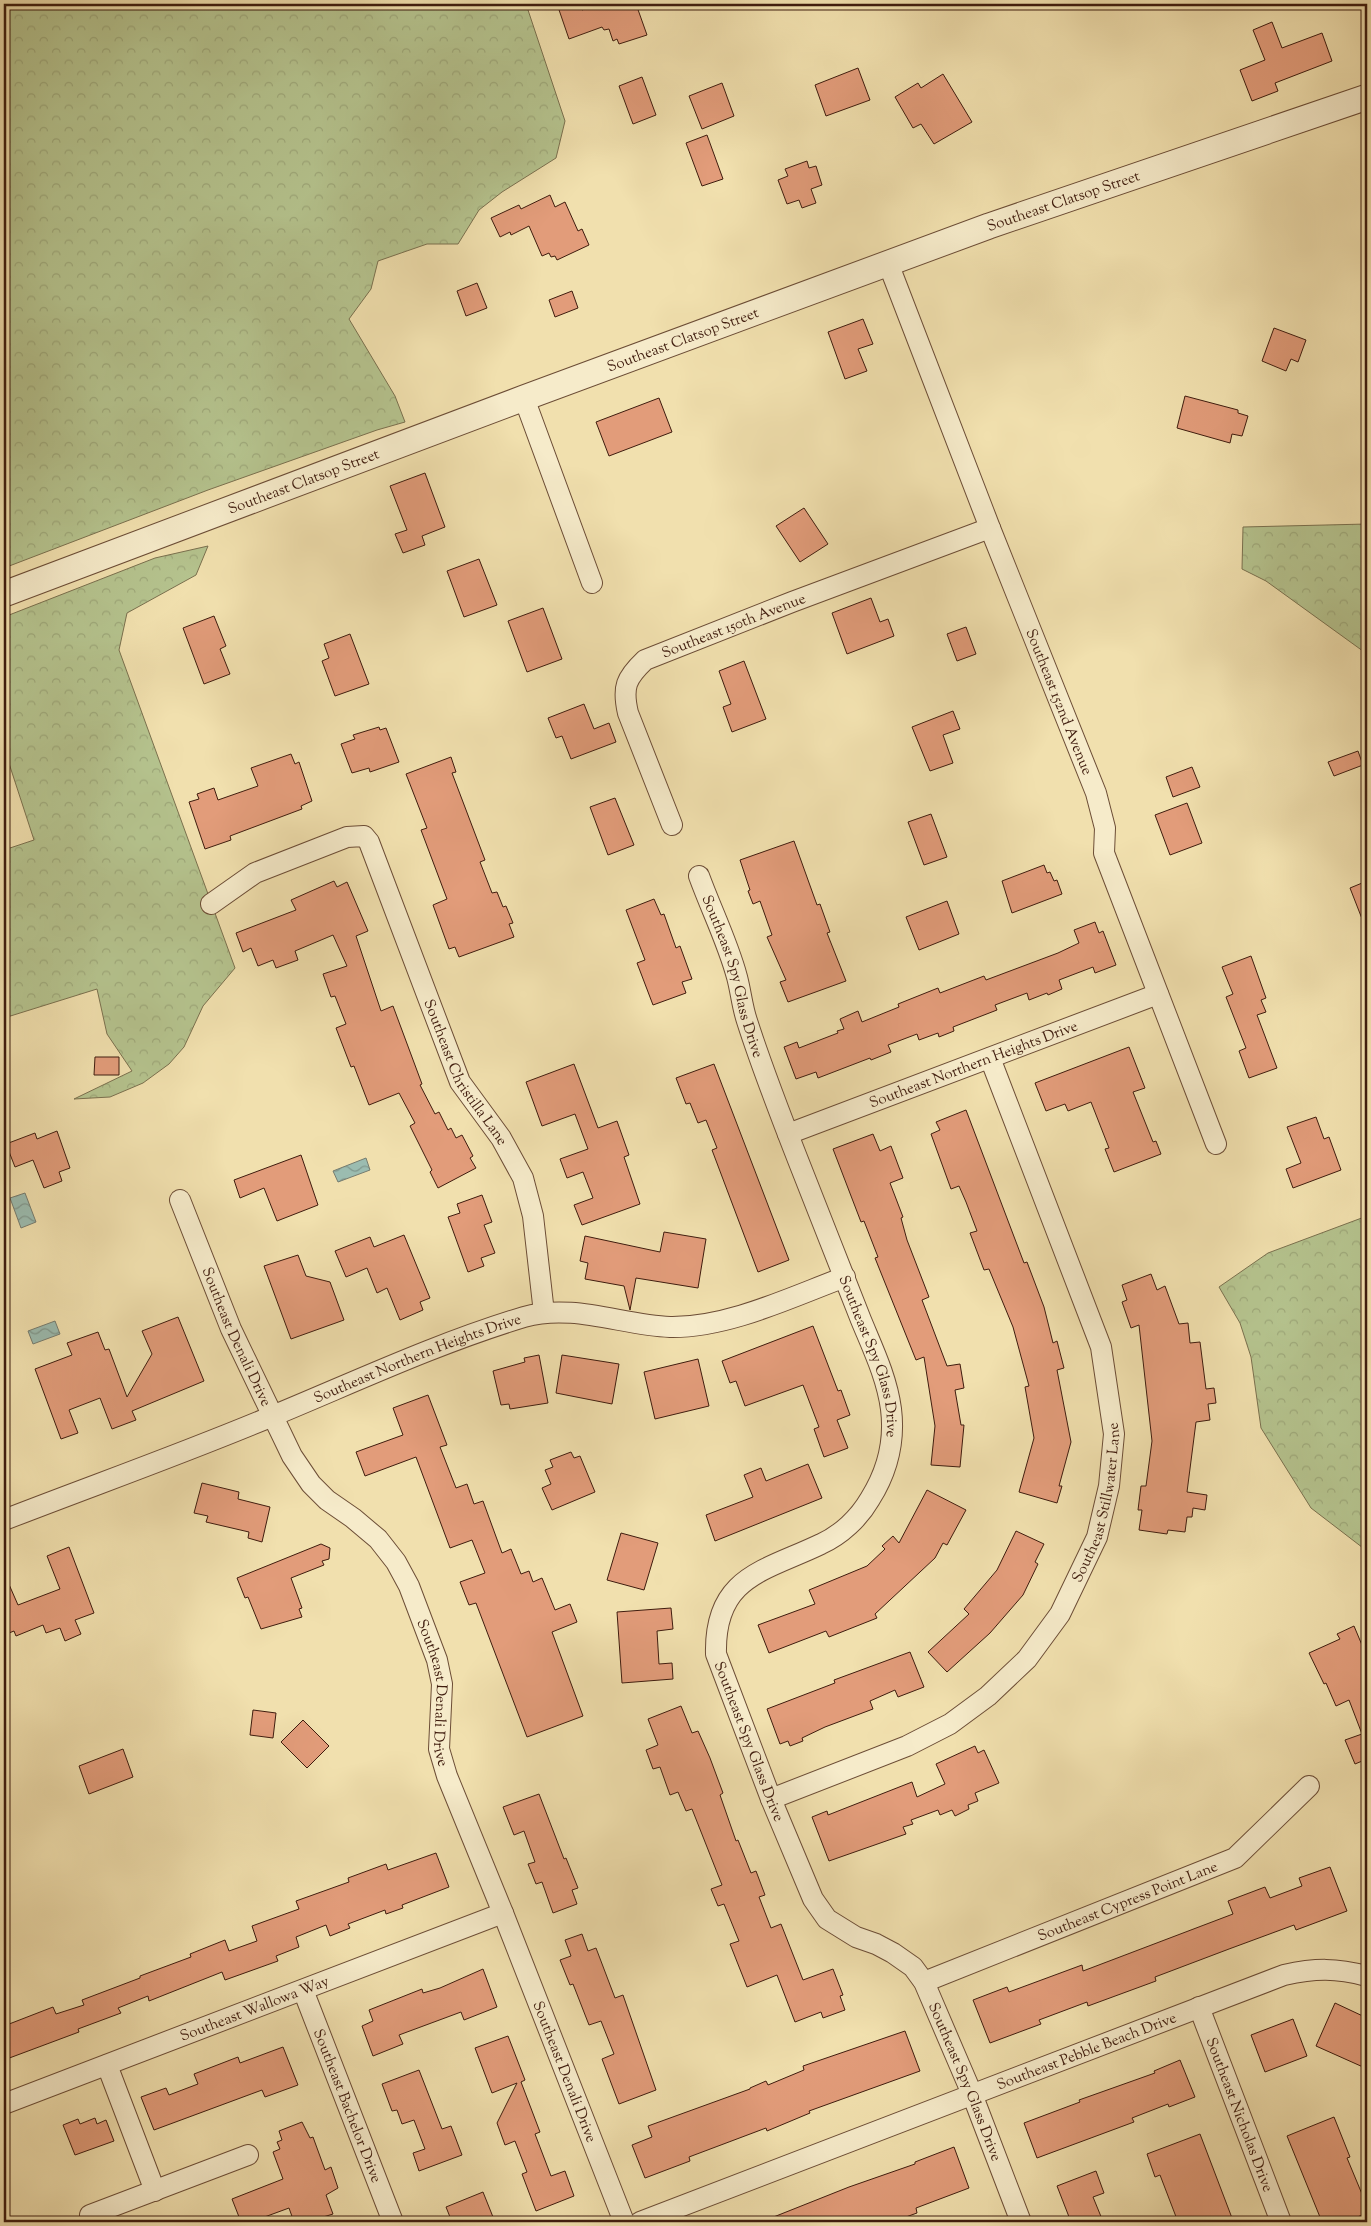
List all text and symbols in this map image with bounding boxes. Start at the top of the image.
street label: Southeast Clatsop Street [985,166,1143,238]
street label: Southeast Clatsop Street [604,303,762,378]
street label: Southeast Clatsop Street [225,444,383,521]
street label: Southeast 150th Avenue [659,589,809,664]
street label: Southeast 152nd Avenue [1019,626,1097,778]
street label: Southeast Spy Glass Drive [695,892,768,1061]
street label: Southeast Christilla Lane [418,996,512,1149]
street label: Southeast Northern Heights Drive [866,1016,1081,1114]
street label: Southeast Denali Drive [196,1264,276,1410]
street label: Southeast Spy Glass Drive [833,1273,901,1438]
street label: Southeast Northern Heights Drive [311,1309,524,1410]
street label: Southeast Stillwater Lane [1068,1421,1127,1586]
street label: Southeast Denali Drive [411,1617,453,1769]
street label: Southeast Spy Glass Drive [708,1659,788,1825]
street label: Southeast Cypress Point Lane [1035,1857,1221,1948]
street label: Southeast Wallowa Way [177,1971,333,2048]
street label: Southeast Denali Drive [527,1998,601,2146]
street label: Southeast Spy Glass Drive [922,2000,1006,2165]
street label: Southeast Pebble Beach Drive [994,2008,1180,2096]
street label: Southeast Bachelor Drive [307,2026,386,2186]
street label: Southeast Nicholas Drive [1200,2035,1278,2195]

